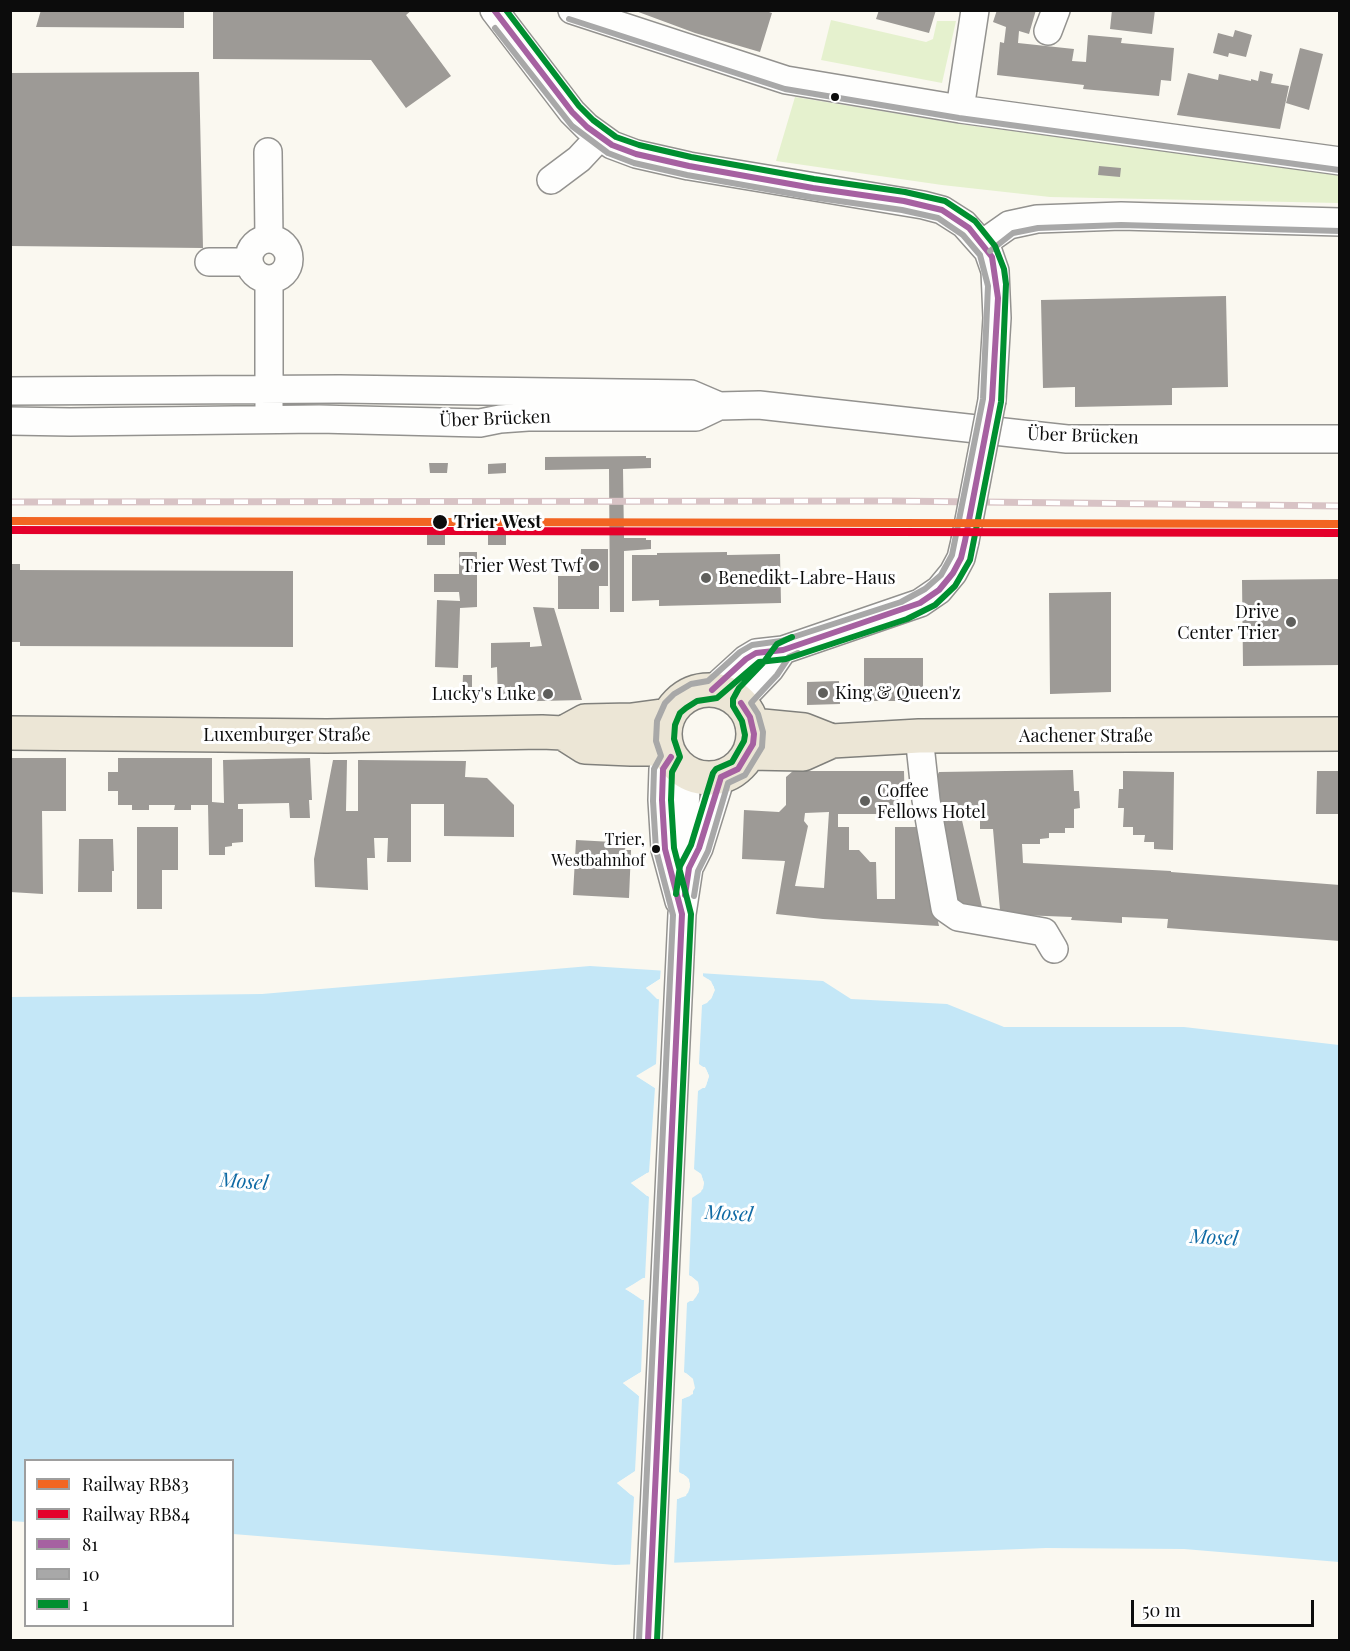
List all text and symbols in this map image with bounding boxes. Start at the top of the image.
unlabelled marker [829,91,841,103]
street label: Über Brücken [439,406,551,432]
street label: Über Brücken [1027,423,1139,449]
place label: Trier West [454,511,542,533]
marker: Trier West [431,513,449,531]
place label: Trier West Twf [462,555,582,577]
marker: Trier West Twf [587,559,601,573]
place label: Benedikt-Labre-Haus [718,567,896,589]
marker: Benedikt-Labre-Haus [699,571,713,585]
place label: Drive Center Trier [1177,601,1279,644]
marker: Drive Center Trier [1284,615,1298,629]
place label: King & Queen'z [835,682,961,704]
place label: Lucky's Luke [432,683,536,705]
marker: King & Queen'z [816,686,830,700]
marker: Lucky's Luke [541,687,555,701]
street label: Luxemburger Straße [203,724,371,746]
street label: Aachener Straße [1019,725,1153,747]
place label: Coffee Fellows Hotel [877,780,986,822]
marker: Coffee Fellows Hotel [858,794,872,808]
place label: Trier, Westbahnhof [551,830,645,868]
marker: Trier, Westbahnhof [650,843,662,855]
water label: Mosel [219,1168,269,1196]
water label: Mosel [704,1201,754,1227]
water label: Mosel [1189,1225,1239,1251]
legend [24,1459,234,1627]
text: Railway RB83 [82,1472,189,1496]
text: Railway RB84 [82,1502,190,1526]
text: 81 [82,1532,98,1556]
text: 10 [82,1562,99,1586]
scale bar [1134,1588,1317,1626]
text: 1 [82,1592,89,1616]
text: 50 m [1142,1598,1181,1622]

